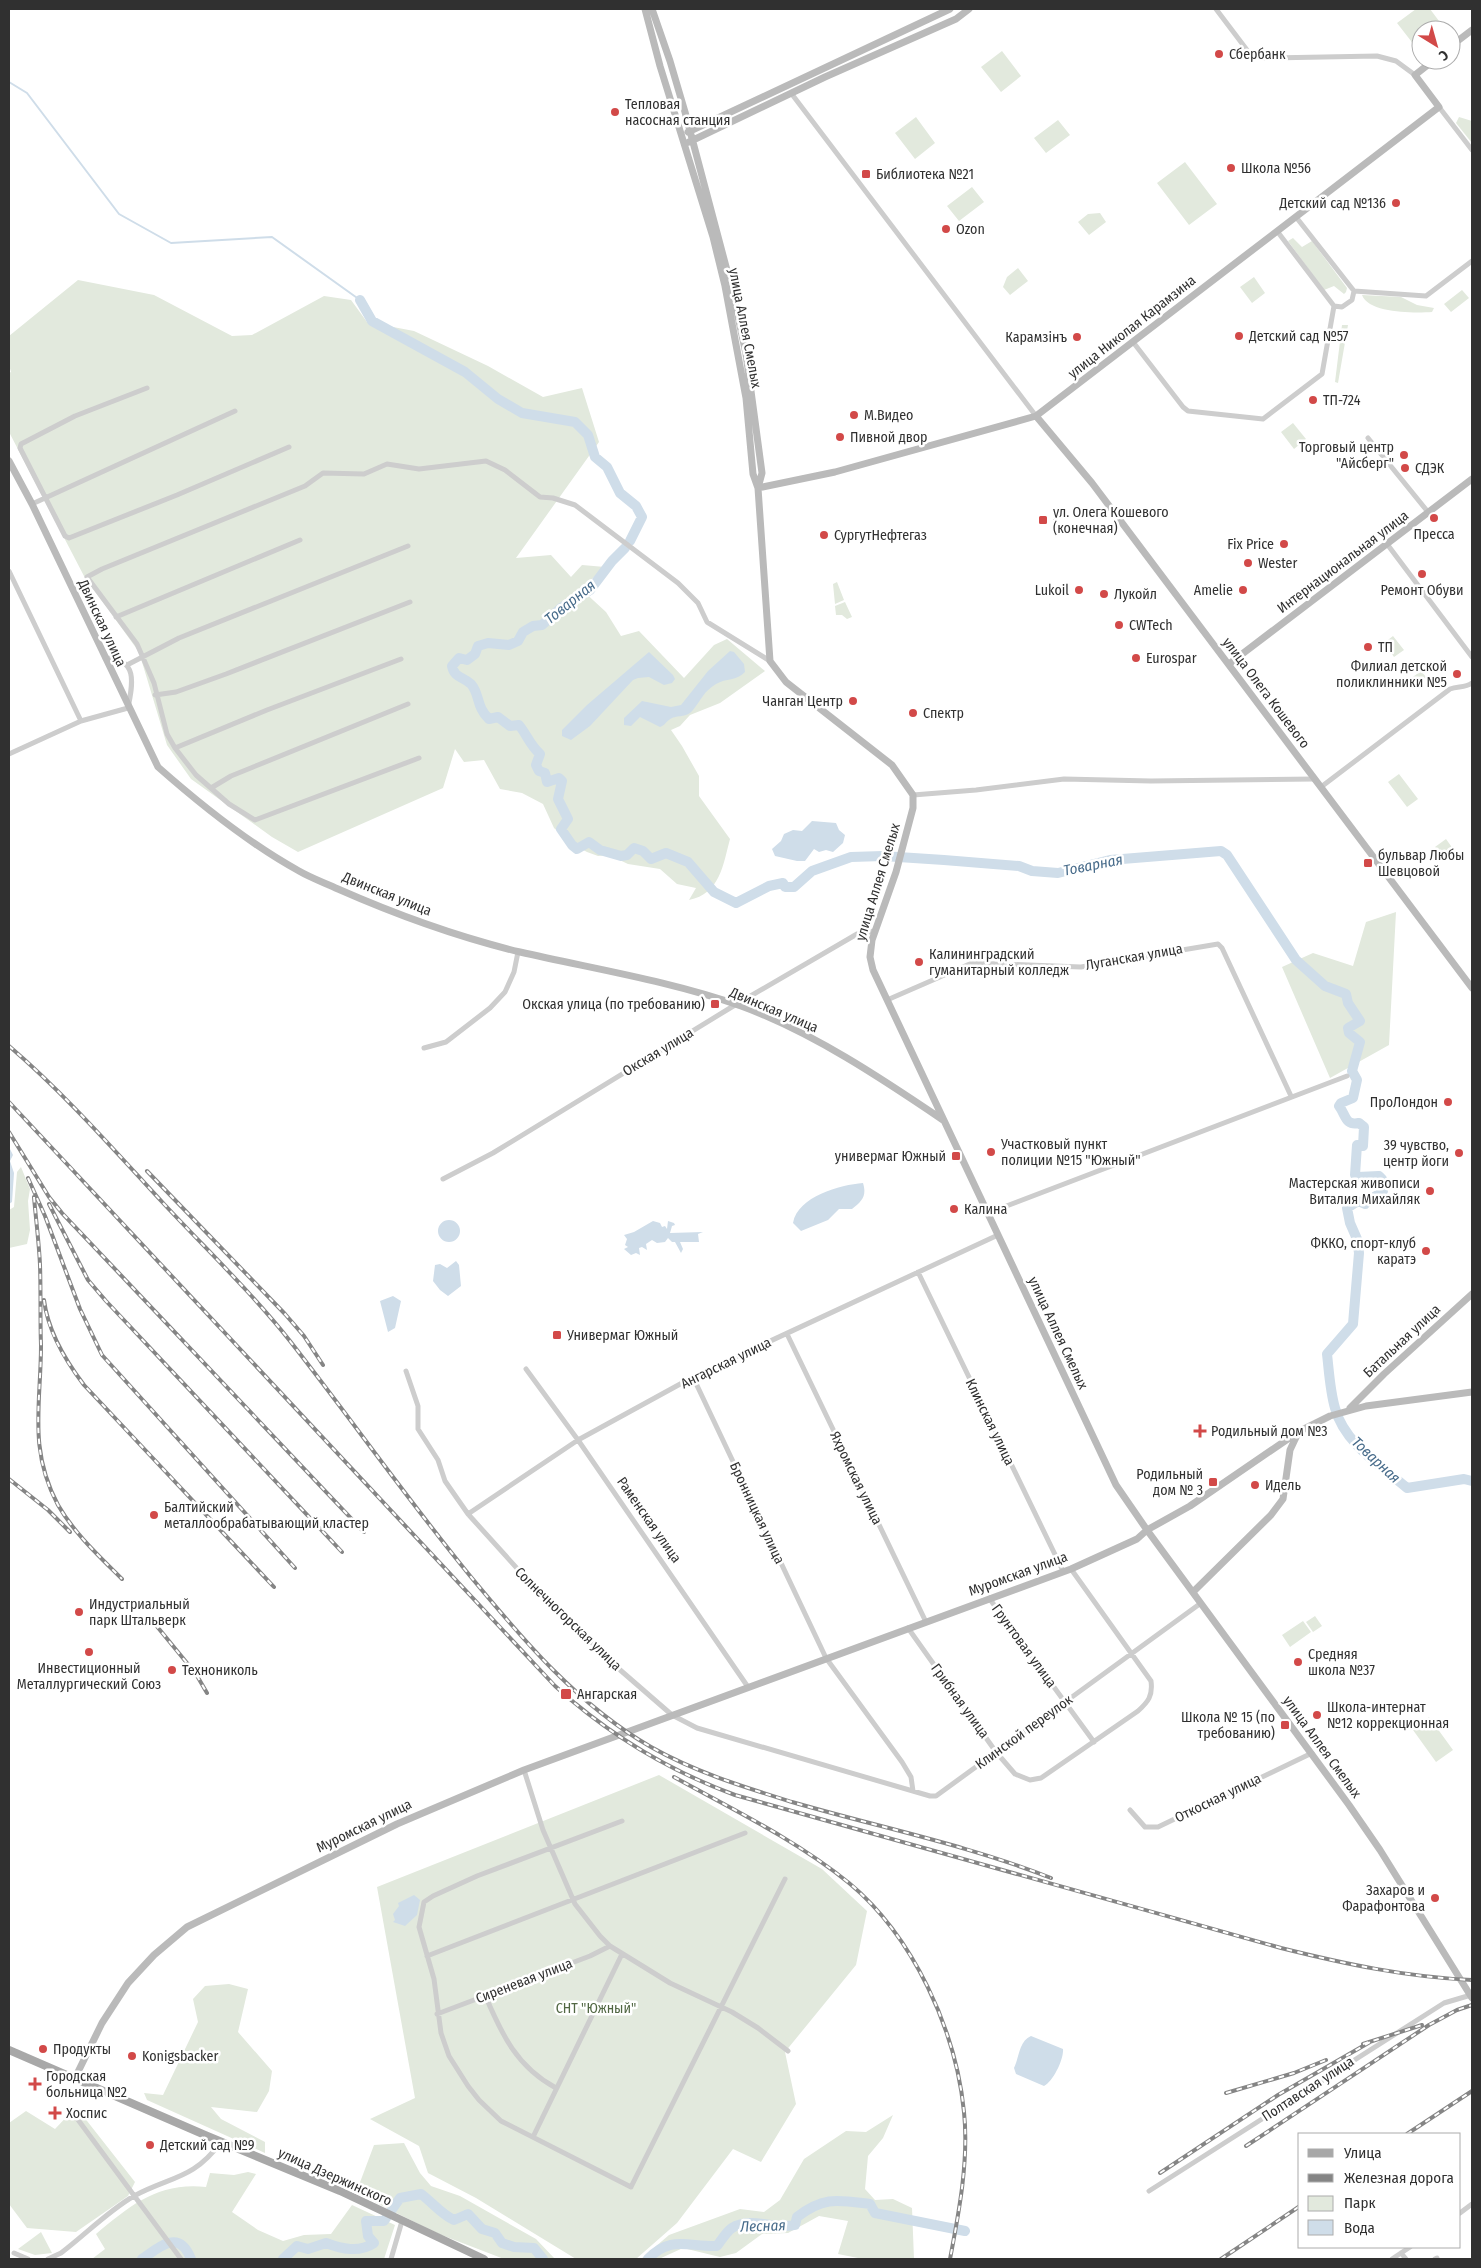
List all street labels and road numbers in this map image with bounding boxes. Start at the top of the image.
street label: улица Аллея Смелых [725,266,765,390]
street label: улица Николая Карамзина [1065,272,1199,382]
street label: Интернациональная улица [1274,507,1412,617]
street label: Двинская улица [74,576,130,669]
street label: улица Олега Кошевого [1219,634,1313,752]
street label: улица Аллея Смелых [852,820,904,943]
street label: Двинская улица [339,868,434,920]
street label: Луганская улица [1084,940,1184,974]
street label: Двинская улица [726,983,821,1036]
street label: Окская улица [619,1024,697,1080]
street label: улица Аллея Смелых [1024,1274,1092,1393]
street label: Батальная улица [1360,1301,1444,1381]
street label: Ангарская улица [678,1334,774,1392]
street label: Клинская улица [962,1376,1018,1468]
street label: Яхромская улица [826,1429,886,1528]
street label: Бронницкая улица [726,1459,788,1567]
street label: Раменская улица [613,1474,685,1566]
street label: Муромская улица [966,1548,1070,1600]
street label: Солнечногорская улица [511,1564,625,1674]
street label: Грунтовая улица [988,1601,1060,1691]
street label: Грибная улица [927,1660,993,1742]
street label: Клинской переулок [972,1691,1076,1773]
street label: улица Аллея Смелых [1279,1693,1365,1802]
street label: Откосная улица [1172,1770,1264,1826]
street label: Муромская улица [314,1795,415,1856]
street label: Сиреневая улица [473,1955,575,2007]
street label: Полтавская улица [1259,2053,1357,2125]
street label: улица Дзержинского [275,2144,395,2210]

